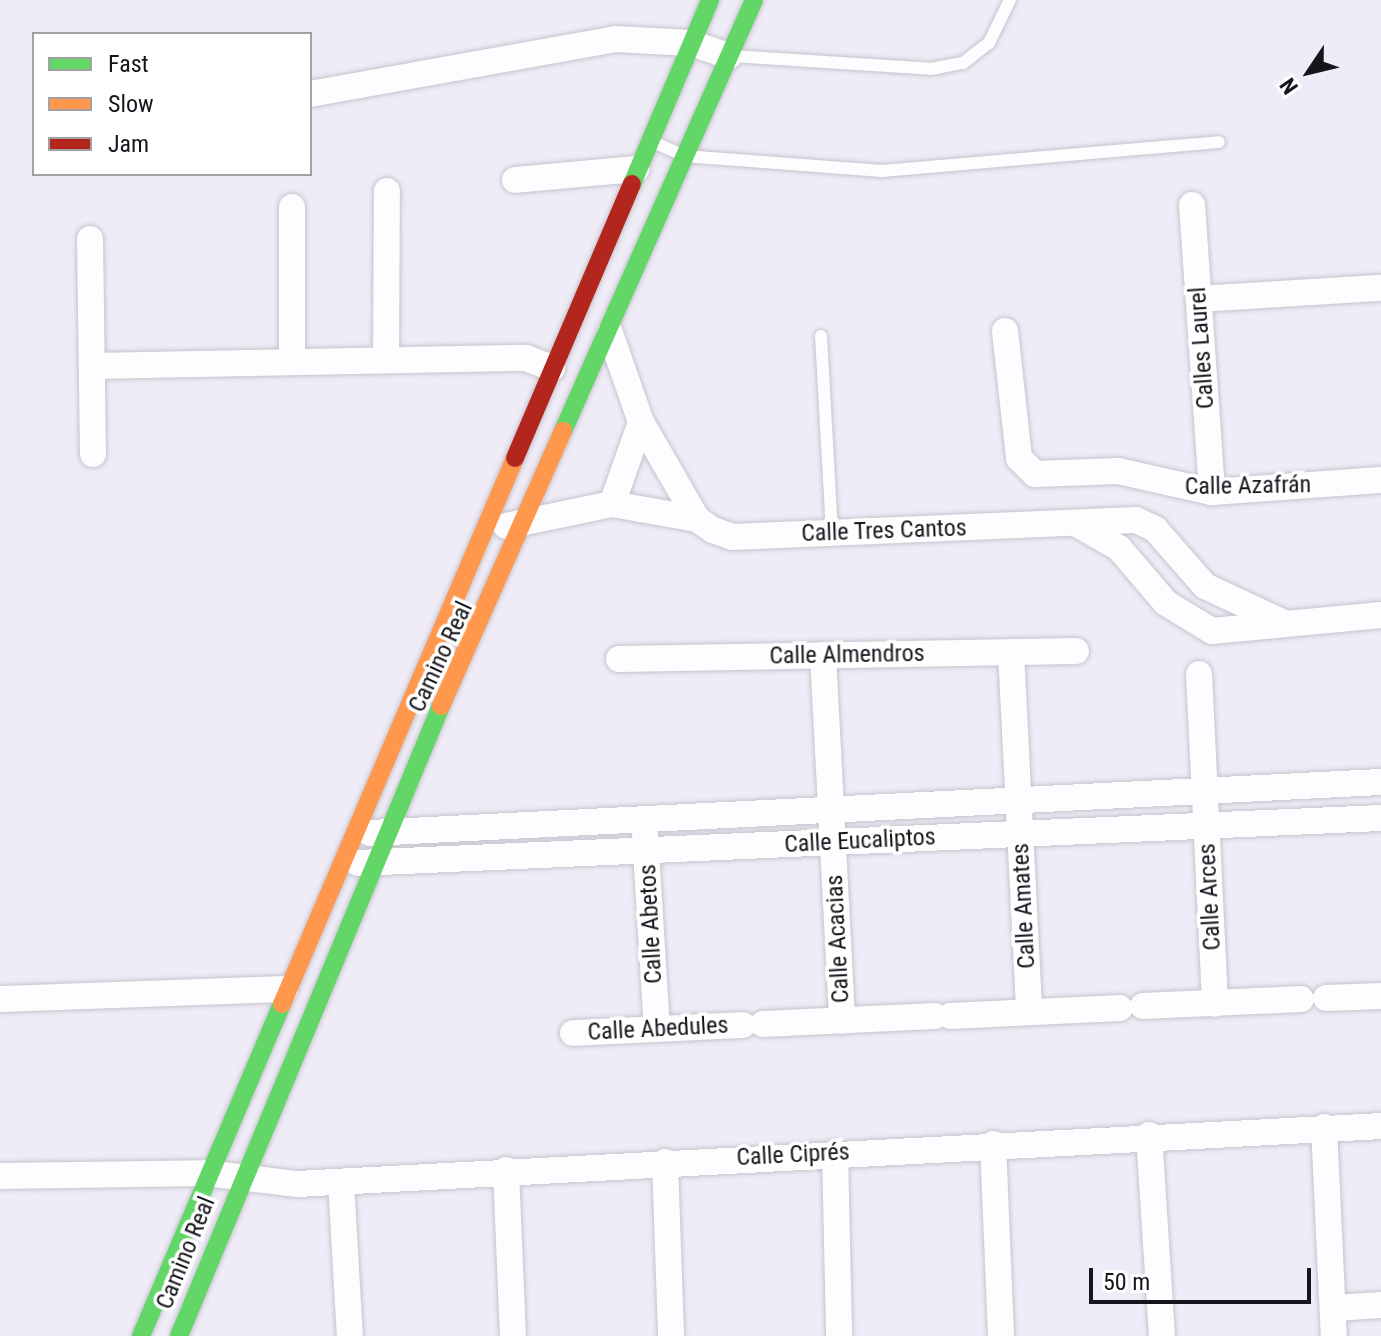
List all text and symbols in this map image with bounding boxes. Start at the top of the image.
legend [32,32,312,176]
north arrow [1269,32,1349,112]
text: Fast [108,50,149,78]
text: N [1275,73,1303,99]
text: Slow [108,90,154,118]
text: Jam [108,130,149,158]
street label: Calles Laurel [1183,286,1221,410]
street label: Calle Azafrán [1185,470,1311,502]
street label: Calle Tres Cantos [801,514,967,548]
street label: Camino Real [403,597,479,717]
street label: Calle Almendros [769,639,925,671]
street label: Calle Eucaliptos [784,823,936,859]
street label: Calle Amates [1006,843,1042,969]
street label: Calle Arces [1193,843,1227,951]
street label: Calle Abetos [633,863,669,985]
street label: Calle Acacias [820,874,856,1004]
street label: Calle Abedules [587,1011,729,1047]
street label: Calle Ciprés [736,1138,850,1172]
street label: Camino Real [150,1193,222,1313]
scale bar [1093,1252,1315,1302]
text: 50 m [1103,1268,1150,1296]

